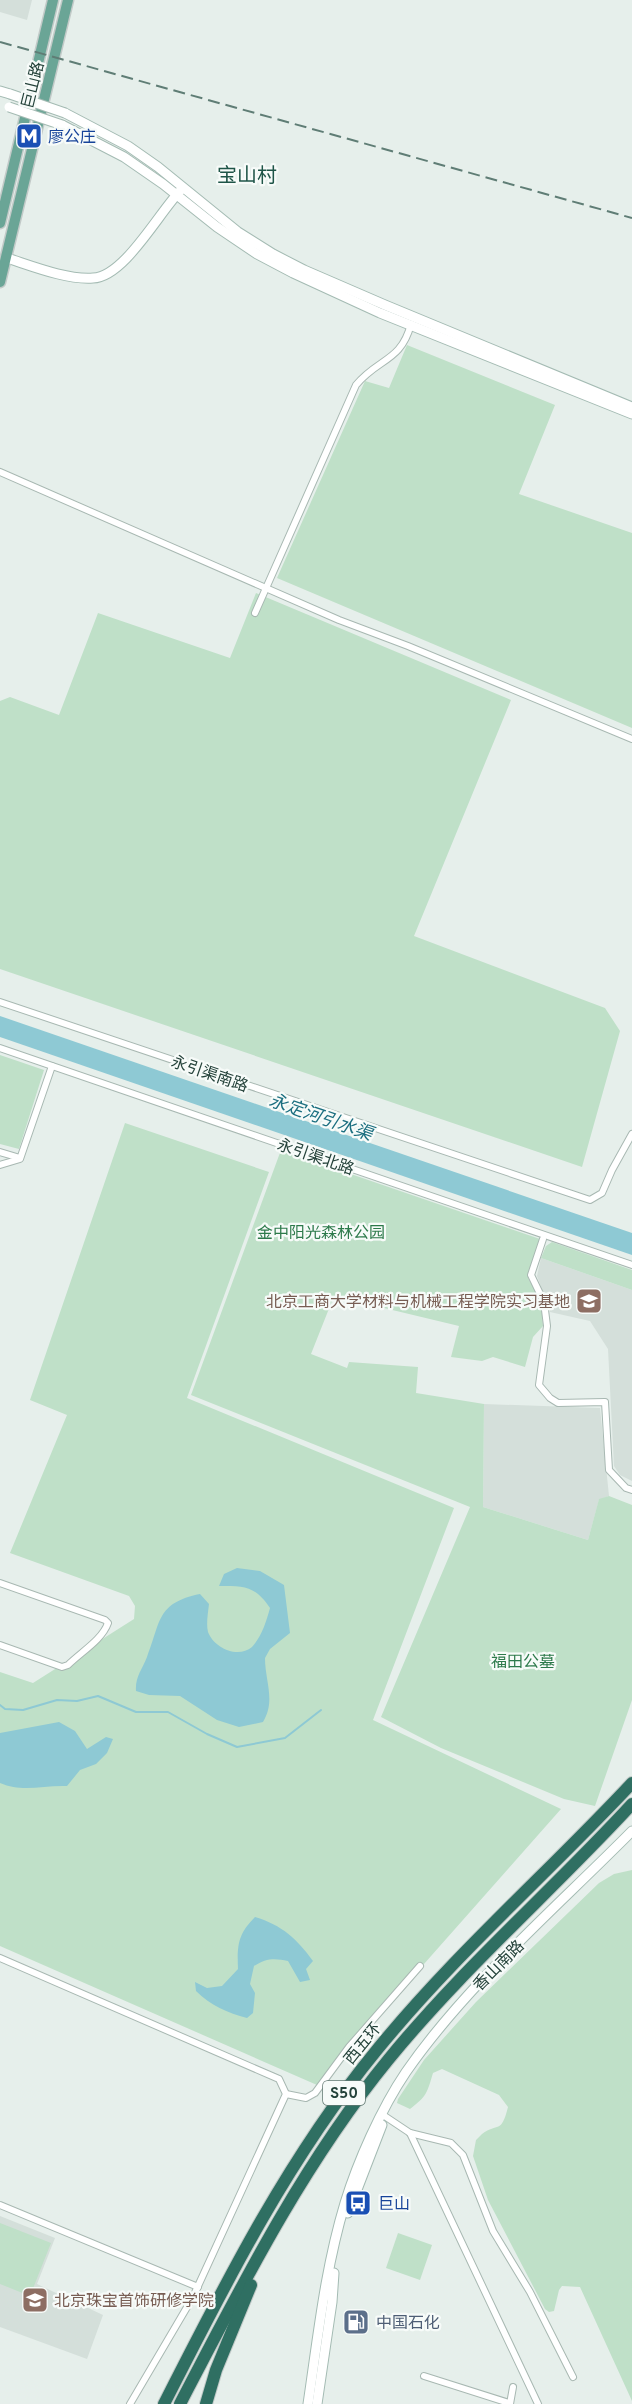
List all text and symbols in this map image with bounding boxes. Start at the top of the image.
street label: 巨山路 [18,60,49,111]
metro station icon: 廖公庄 [14,121,44,151]
place label: 廖公庄 [48,128,96,148]
district label: 宝山村 [217,164,277,190]
street label: 永引渠南路 [168,1052,250,1097]
water label: 永定河引水渠 [266,1090,378,1148]
street label: 永引渠北路 [274,1135,356,1180]
park label: 金中阳光森林公园 [257,1224,385,1244]
school or university icon: 北京工商大学材料与机械工程学院实习基地 [574,1286,604,1316]
place label: 北京工商大学材料与机械工程学院实习基地 [266,1293,570,1313]
park label: 福田公墓 [491,1653,555,1673]
street label: 香山南路 [470,1937,529,1996]
street label: 西五环 [341,2019,386,2069]
road number: S50 [323,2081,365,2105]
bus stop icon: 巨山 [343,2188,373,2218]
place label: 巨山 [378,2195,410,2215]
school or university icon: 北京珠宝首饰研修学院 [20,2285,50,2315]
place label: 北京珠宝首饰研修学院 [54,2292,214,2312]
fuel station icon: 中国石化 [341,2307,371,2337]
place label: 中国石化 [376,2314,440,2334]

